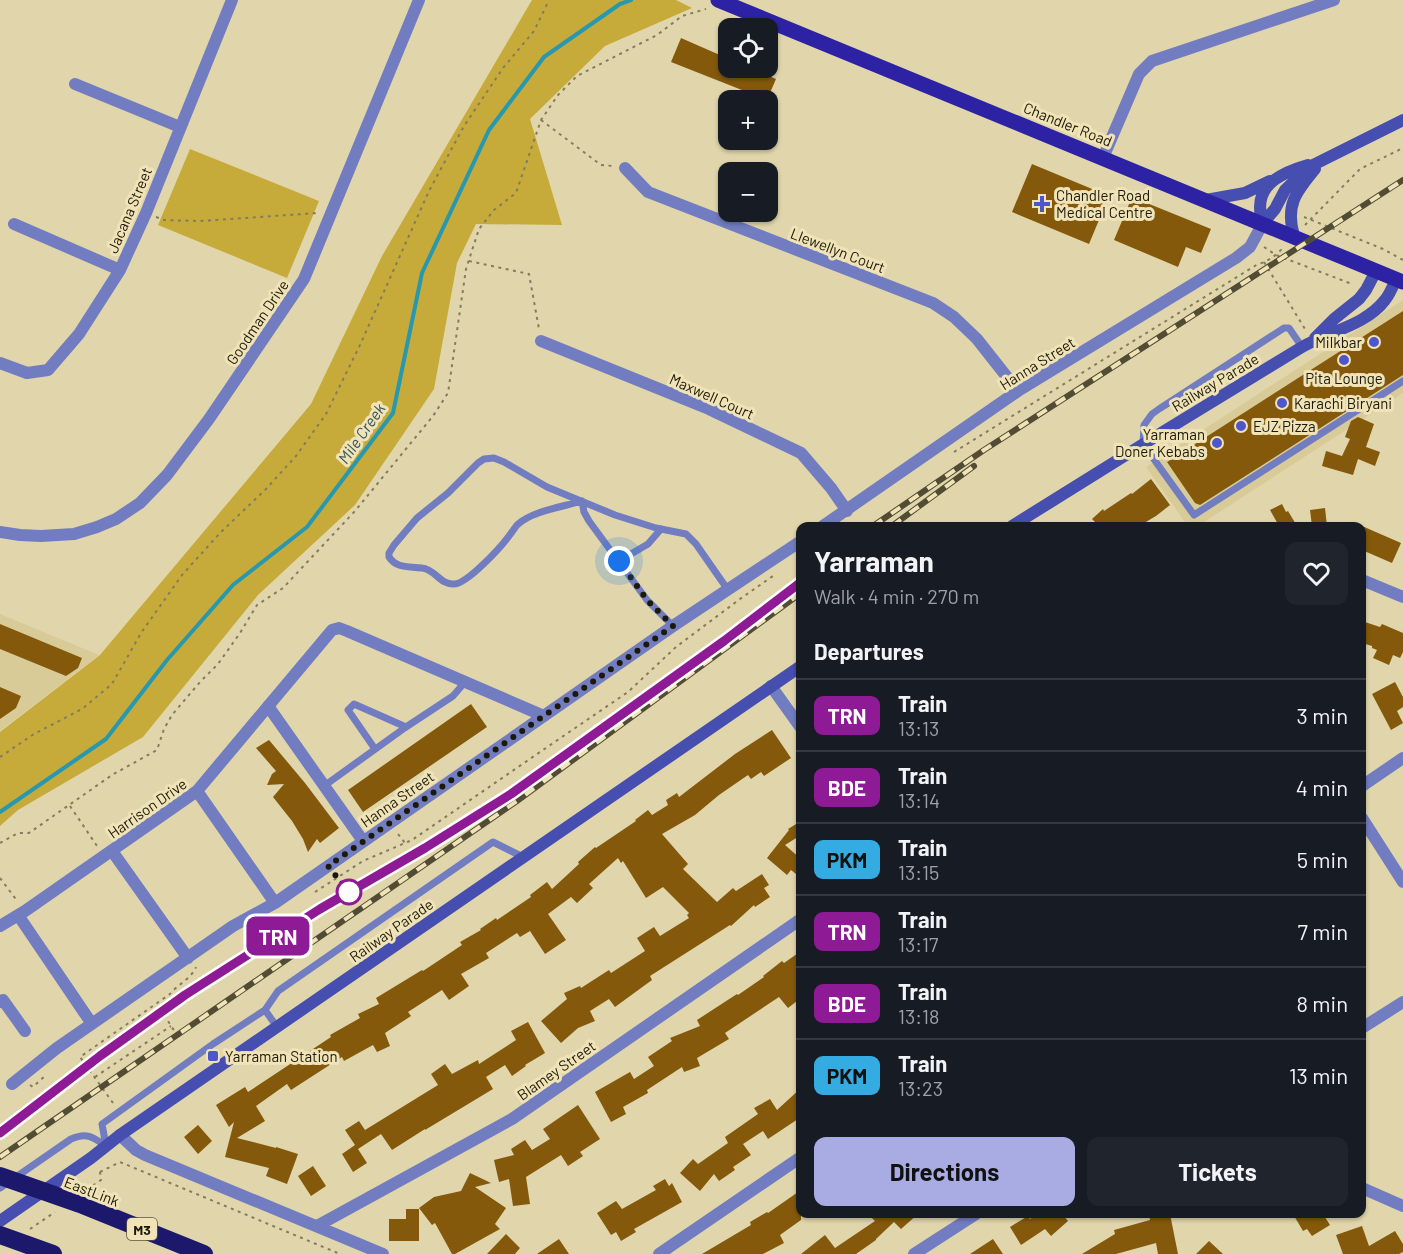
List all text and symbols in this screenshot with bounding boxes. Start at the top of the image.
map controls [718,18,778,222]
button: locate [718,18,778,78]
button: + [718,90,778,150]
street label: Chandler Road [1021,98,1115,150]
button: − [718,162,778,222]
street label: Jacana Street [103,164,155,256]
place label: Chandler Road Medical Centre [1056,186,1153,221]
marker: Chandler Road Medical Centre [1033,195,1051,213]
street label: Llewellyn Court [788,224,888,276]
street label: Goodman Drive [222,276,292,368]
street label: Hanna Street [996,333,1078,393]
place label: Milkbar [1315,333,1363,351]
marker: Milkbar [1367,335,1381,349]
street label: Railway Parade [1168,349,1262,415]
marker: Pita Lounge [1337,353,1351,367]
street label: Maxwell Court [667,369,757,423]
place label: Pita Lounge [1305,369,1383,387]
place label: Karachi Biryani [1294,394,1392,412]
marker: Karachi Biryani [1275,396,1289,410]
water label: Mile Creek [333,399,389,467]
place label: EJZ Pizza [1253,417,1316,435]
marker: EJZ Pizza [1234,419,1248,433]
place label: Yarraman Doner Kebabs [1115,425,1205,460]
marker: Yarraman Doner Kebabs [1210,436,1224,450]
button: heart [1285,542,1348,605]
text: Yarraman [814,544,934,578]
your location [604,546,634,576]
text: Walk · 4 min · 270 m [814,584,979,608]
text: Departures [814,638,924,664]
text: Train [898,690,947,716]
text: 3 min [1297,702,1348,728]
text: TRN [827,703,867,728]
text: 13:13 [898,716,939,740]
text: Train [898,762,947,788]
street label: Hanna Street [357,767,437,831]
street label: Harrison Drive [104,774,190,842]
text: 4 min [1296,774,1348,800]
text: BDE [828,775,866,800]
text: 13:14 [898,788,940,812]
text: Train [898,834,947,860]
text: 5 min [1297,846,1348,872]
text: PKM [827,847,867,872]
text: 13:15 [898,860,939,884]
unlabelled marker [336,879,362,905]
street label: Railway Parade [346,895,436,965]
text: Train [898,906,947,932]
line badge: TRN [244,916,312,956]
text: 7 min [1298,918,1348,944]
text: TRN [827,919,867,944]
text: TRN [258,924,298,949]
text: 13:17 [898,932,939,956]
text: Train [898,978,947,1004]
text: 8 min [1296,990,1348,1016]
text: BDE [828,991,866,1016]
text: 13:18 [898,1004,940,1028]
street label: Blamey Street [513,1036,599,1104]
place label: Yarraman Station [225,1047,338,1065]
marker: Yarraman Station [206,1049,220,1063]
text: Train [898,1050,947,1076]
text: 13 min [1289,1062,1348,1088]
text: PKM [827,1063,867,1088]
text: 13:23 [898,1076,943,1100]
button: Directions [814,1137,1075,1206]
button: Tickets [1087,1137,1348,1206]
street label: EastLink [62,1172,122,1210]
road number: M3 [127,1218,157,1240]

